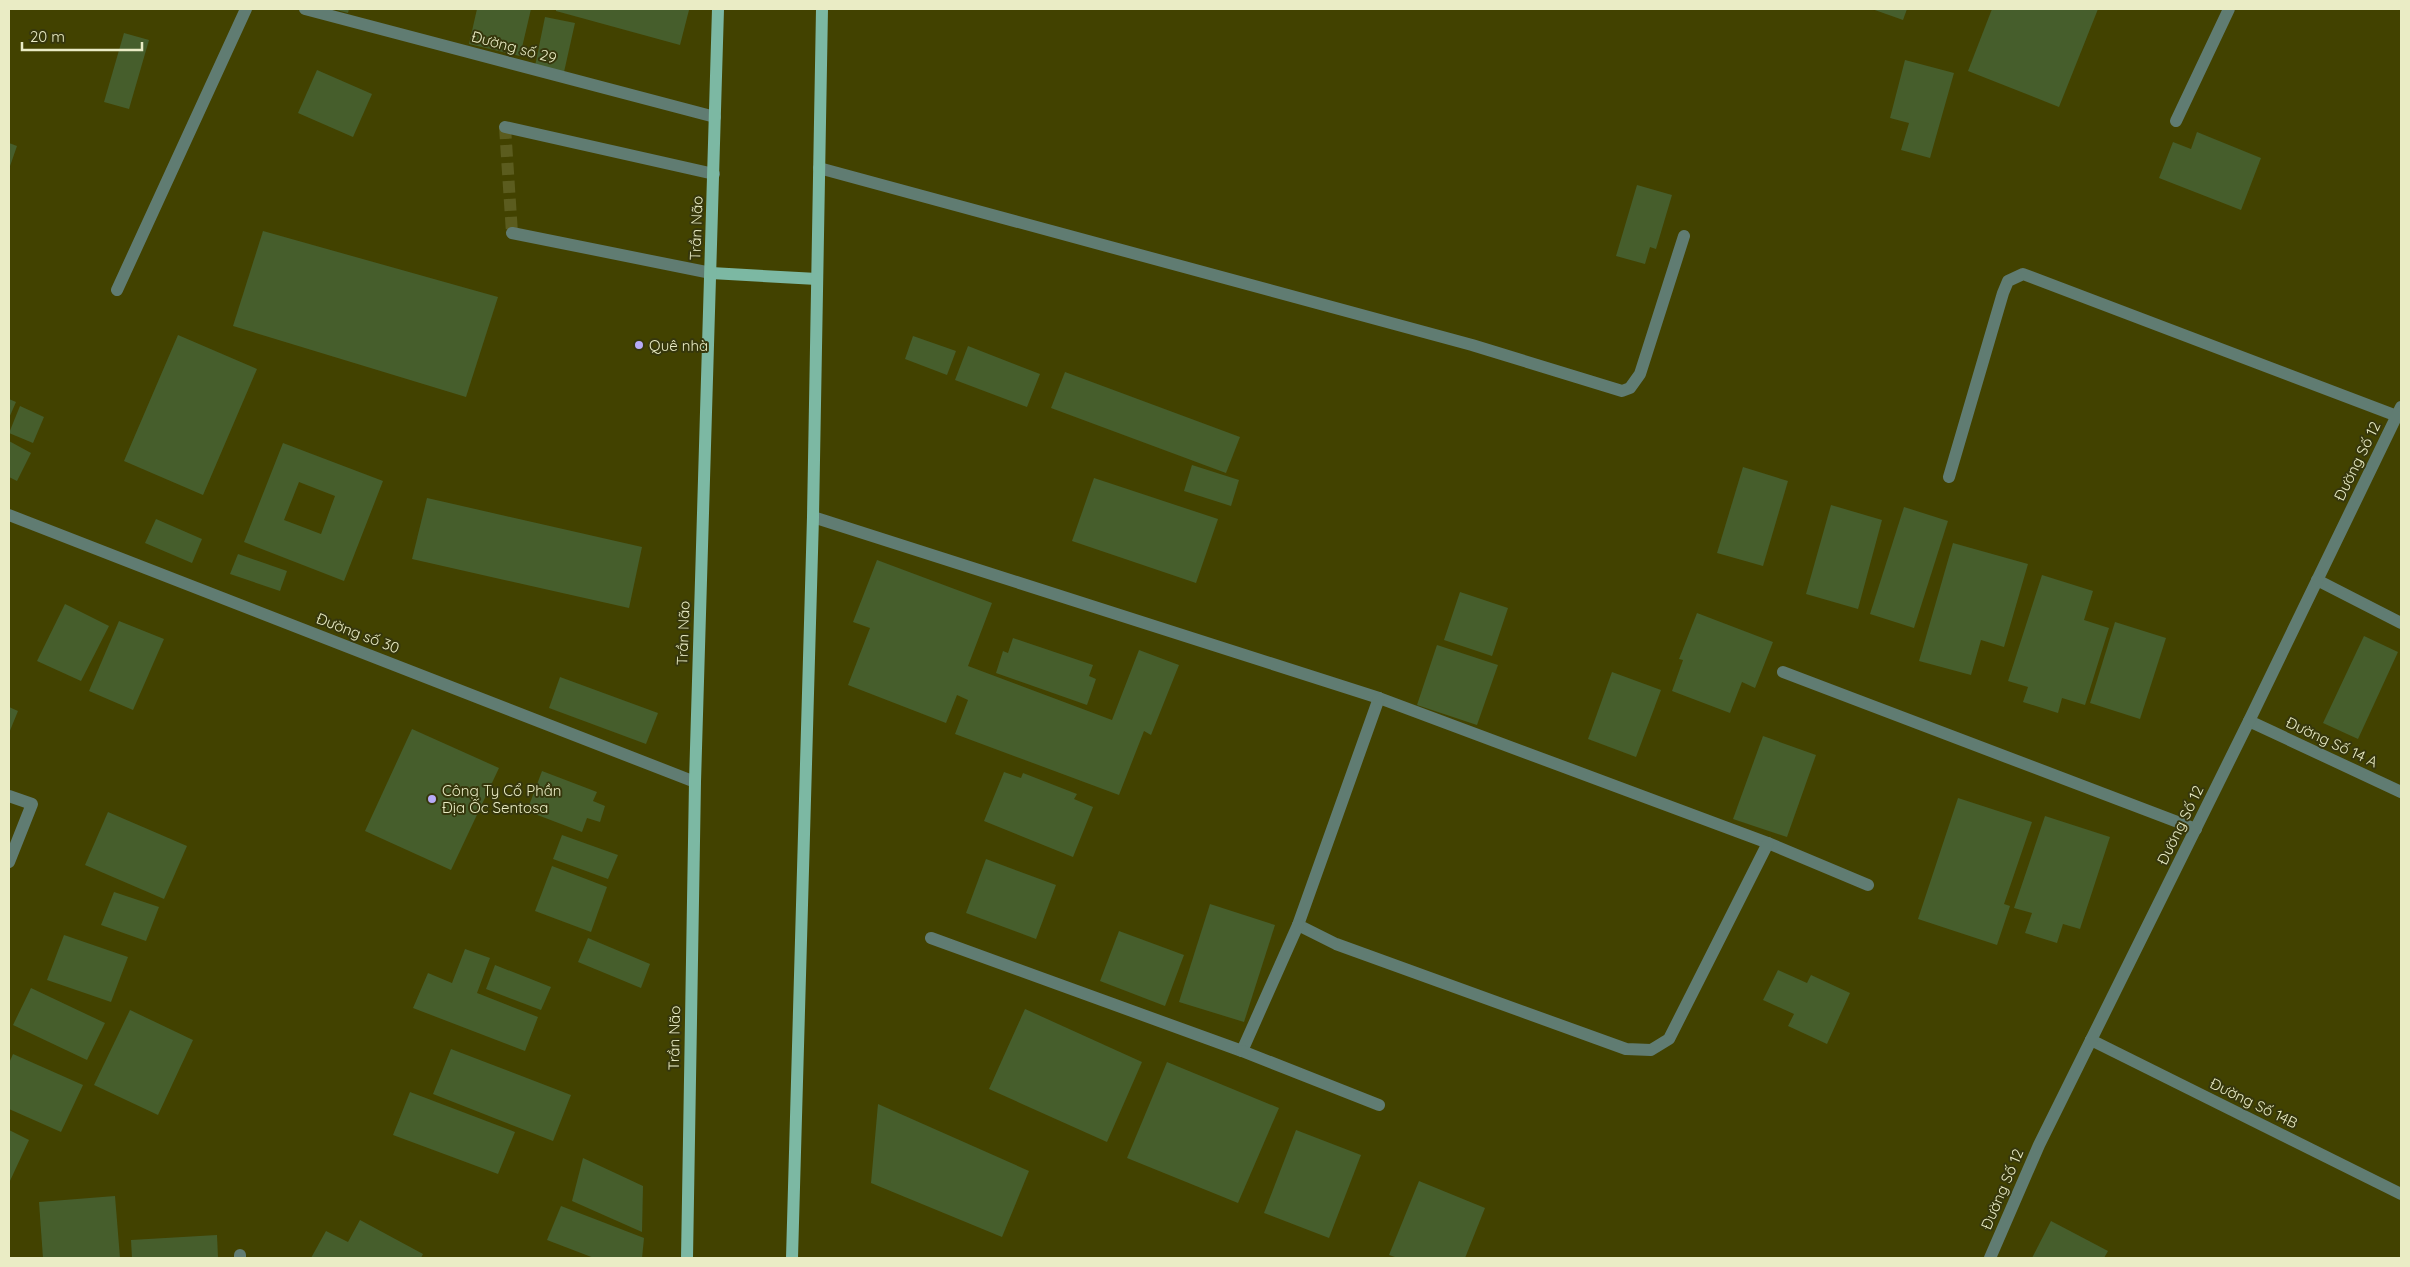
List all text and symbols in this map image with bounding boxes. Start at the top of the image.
scale bar [22,20,142,52]
text: 20 m [30,27,65,46]
street label: Đường số 29 [469,27,559,67]
street label: Trần Não [685,195,707,261]
place label: Quê nhà [649,336,708,355]
marker: Quê nhà [633,339,645,351]
street label: Đường Số 12 [2330,418,2384,504]
street label: Trần Não [672,600,694,666]
street label: Đường số 30 [314,608,402,658]
street label: Đường Số 14 A [2283,712,2381,772]
place label: Công Ty Cổ Phần Địa Ốc Sentosa [442,781,561,817]
street label: Đường Số 12 [2153,782,2207,868]
marker: Công Ty Cổ Phần Địa Ốc Sentosa [426,793,438,805]
street label: Trần Não [664,1005,684,1071]
street label: Đường Số 14B [2207,1074,2301,1132]
street label: Đường Số 12 [1976,1146,2028,1232]

